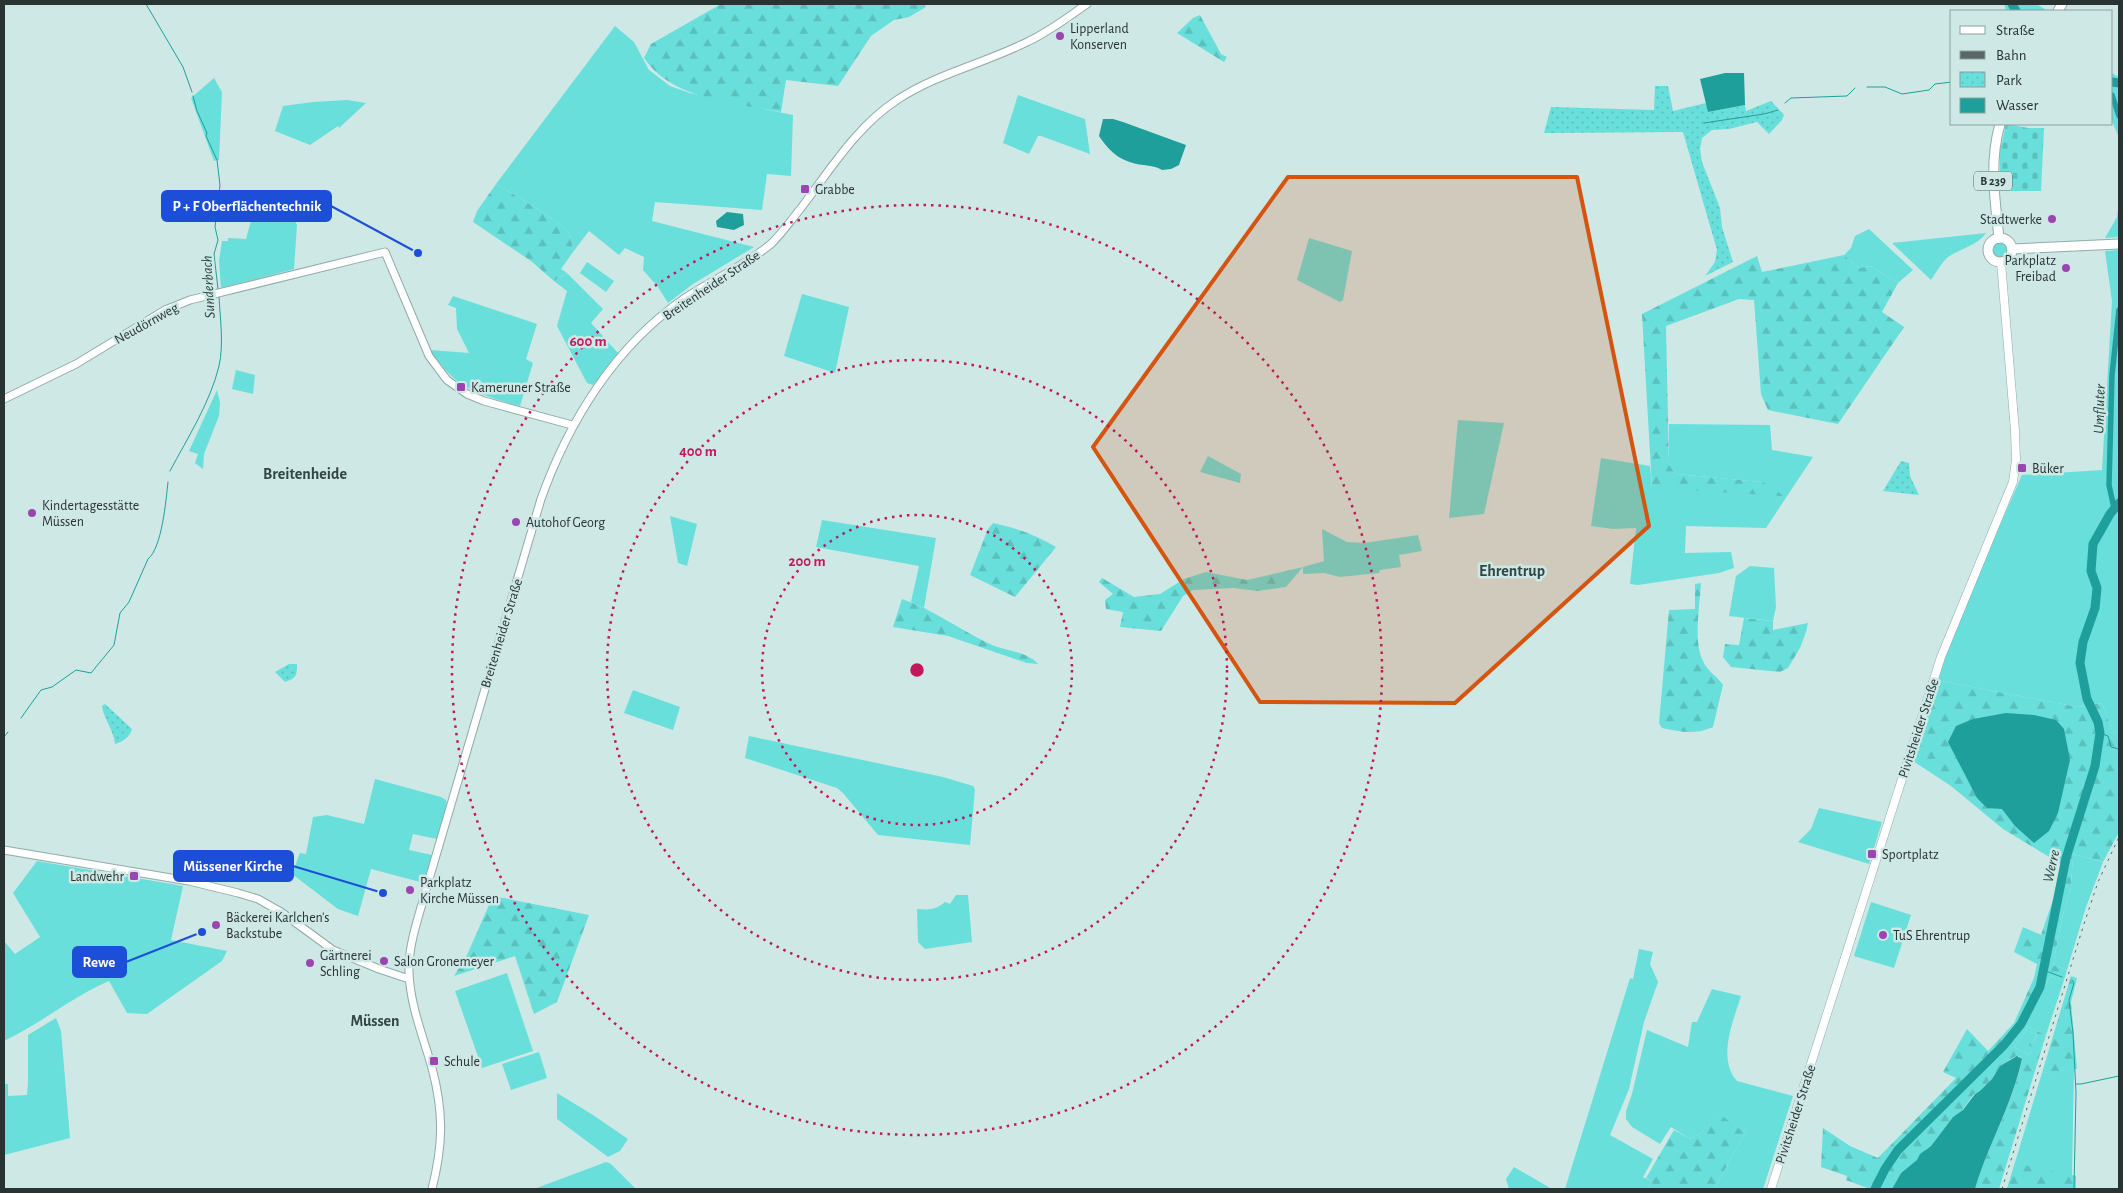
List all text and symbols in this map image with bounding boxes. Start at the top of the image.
legend [1950,10,2113,125]
place label: Lipperland Konserven [1070,22,1129,52]
text: Straße [1996,23,2035,38]
marker: Lipperland Konserven [1054,30,1066,42]
text: Bahn [1996,48,2026,63]
text: Park [1996,73,2022,88]
text: Wasser [1996,98,2039,113]
road number: B 239 [1974,172,2012,190]
marker: Grabbe [799,183,811,195]
place label: Grabbe [815,183,855,197]
callout: P + F Oberflächentechnik [162,191,331,221]
text: P + F Oberflächentechnik [173,199,322,214]
place label: Stadtwerke [1980,213,2042,227]
marker: Stadtwerke [2046,213,2058,225]
street label: Breitenheider Straße [661,248,763,323]
place label: Parkplatz Freibad [2005,254,2056,284]
water label: Sunderbach [199,255,218,319]
marker: Parkplatz Freibad [2060,262,2072,274]
street label: Neudörnweg [112,301,181,347]
text: 600 m [569,334,607,349]
marker: Kameruner Straße [455,381,467,393]
place label: Kameruner Straße [471,381,571,395]
water label: Umfluter [2091,383,2108,434]
text: 400 m [679,444,717,459]
marker: Büker [2016,462,2028,474]
place label: Büker [2032,462,2064,476]
district label: Breitenheide [263,466,347,482]
place label: Kindertagesstätte Müssen [42,499,139,529]
marker: Kindertagesstätte Müssen [26,507,38,519]
marker: Autohof Georg [510,516,522,528]
place label: Autohof Georg [526,516,605,530]
text: 200 m [788,554,826,569]
district label: Ehrentrup [1479,563,1545,579]
street label: Breitenheider Straße [479,577,525,690]
centre of rings [908,661,926,679]
street label: Pivitsheider Straße [1896,677,1942,780]
marker: Sportplatz [1866,848,1878,860]
place label: Sportplatz [1882,848,1939,862]
water label: Werre [2040,848,2063,884]
callout: Müssener Kirche [174,851,293,881]
text: Müssener Kirche [183,859,283,874]
place label: Landwehr [70,870,124,884]
marker: Landwehr [128,870,140,882]
place label: Parkplatz Kirche Müssen [420,876,499,906]
marker: Parkplatz Kirche Müssen [404,884,416,896]
place label: Bäckerei Karlchen's Backstube [226,911,329,941]
marker: Bäckerei Karlchen's Backstube [210,919,222,931]
marker: TuS Ehrentrup [1877,929,1889,941]
place label: TuS Ehrentrup [1893,929,1970,943]
callout: Rewe [73,947,126,977]
place label: Gärtnerei Schling [320,949,372,979]
text: Rewe [83,955,115,970]
marker: Salon Gronemeyer [378,955,390,967]
place label: Salon Gronemeyer [394,955,494,969]
marker: Gärtnerei Schling [304,957,316,969]
district label: Müssen [350,1013,400,1029]
marker: Schule [428,1055,440,1067]
place label: Schule [444,1055,480,1069]
street label: Pivitsheider Straße [1773,1063,1819,1166]

